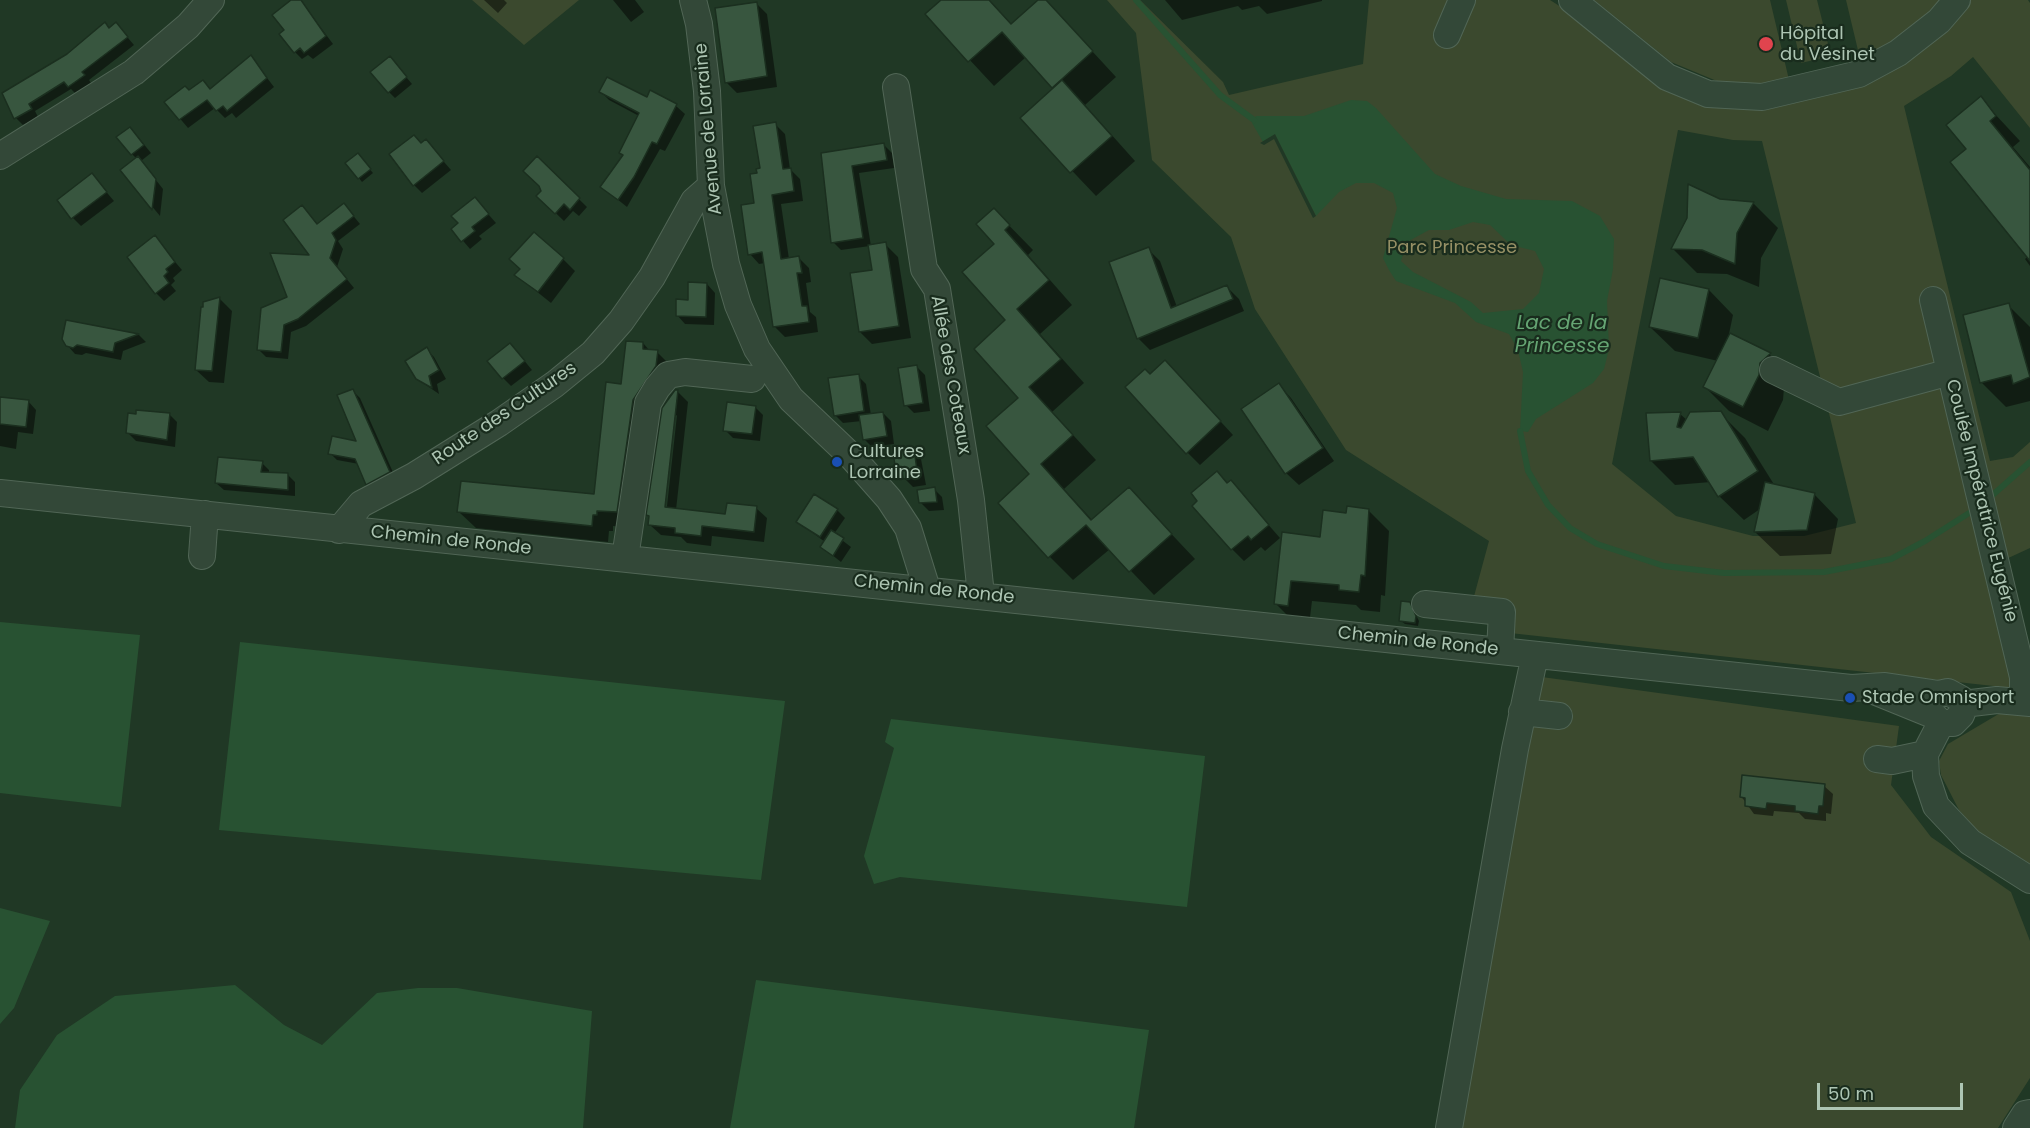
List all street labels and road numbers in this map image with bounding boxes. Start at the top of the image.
street label: Avenue de Lorraine [691,42,727,216]
street label: Allée des Coteaux [925,294,975,456]
street label: Route des Cultures [429,358,581,470]
street label: Coulée Impératrice Eugénie [1940,377,2022,625]
street label: Chemin de Ronde [370,522,532,560]
street label: Chemin de Ronde [853,571,1015,609]
street label: Chemin de Ronde [1337,623,1499,661]

